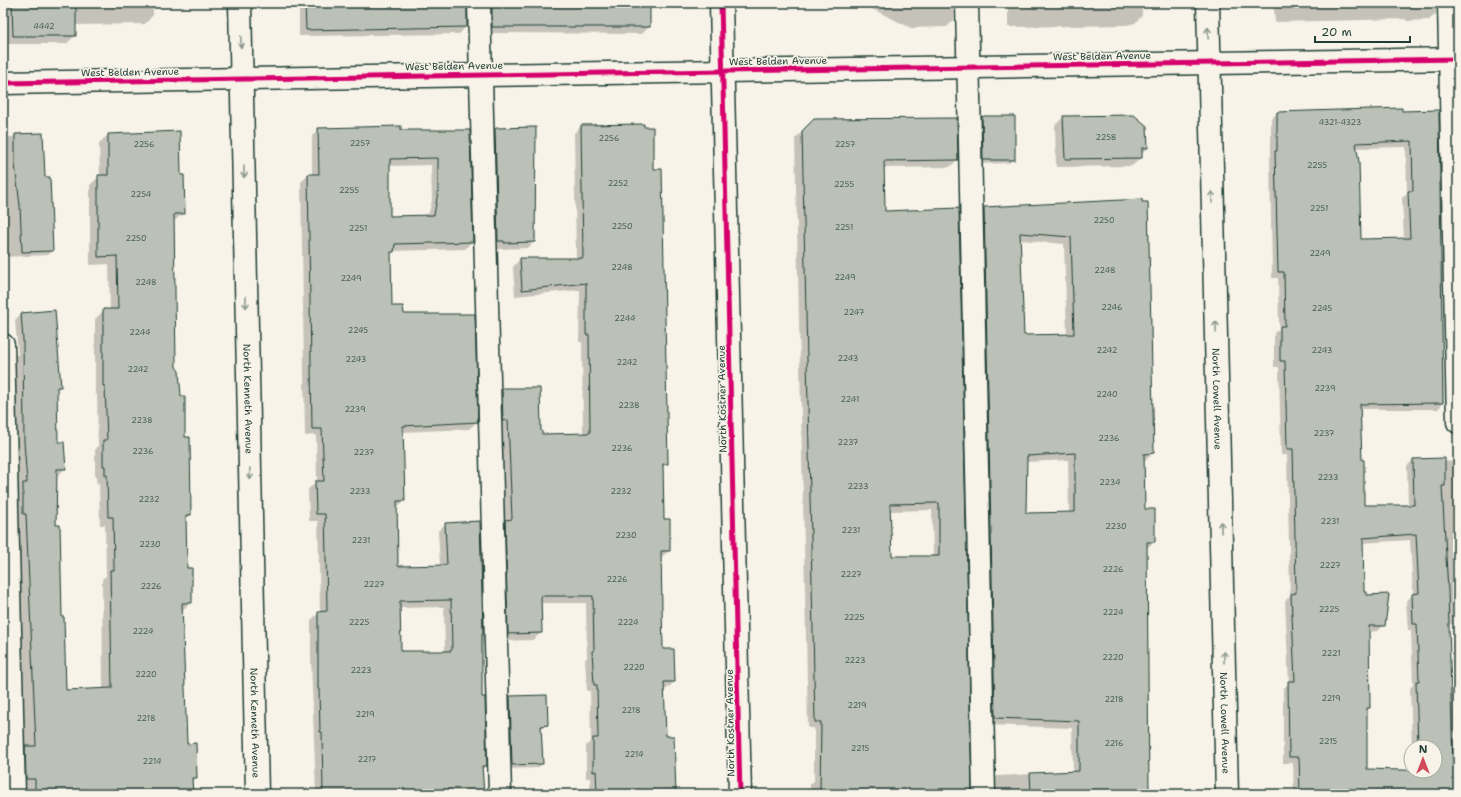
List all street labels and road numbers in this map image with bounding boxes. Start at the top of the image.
street label: West Belden Avenue [1053,49,1152,63]
street label: West Belden Avenue [729,54,828,68]
street label: West Belden Avenue [405,59,504,73]
street label: West Belden Avenue [81,65,180,79]
street label: North Kenneth Avenue [241,344,256,455]
street label: North Kostner Avenue [715,345,729,453]
street label: North Lowell Avenue [1210,348,1225,450]
street label: North Kenneth Avenue [248,667,263,779]
street label: North Kostner Avenue [723,669,737,777]
street label: North Lowell Avenue [1218,672,1233,774]

